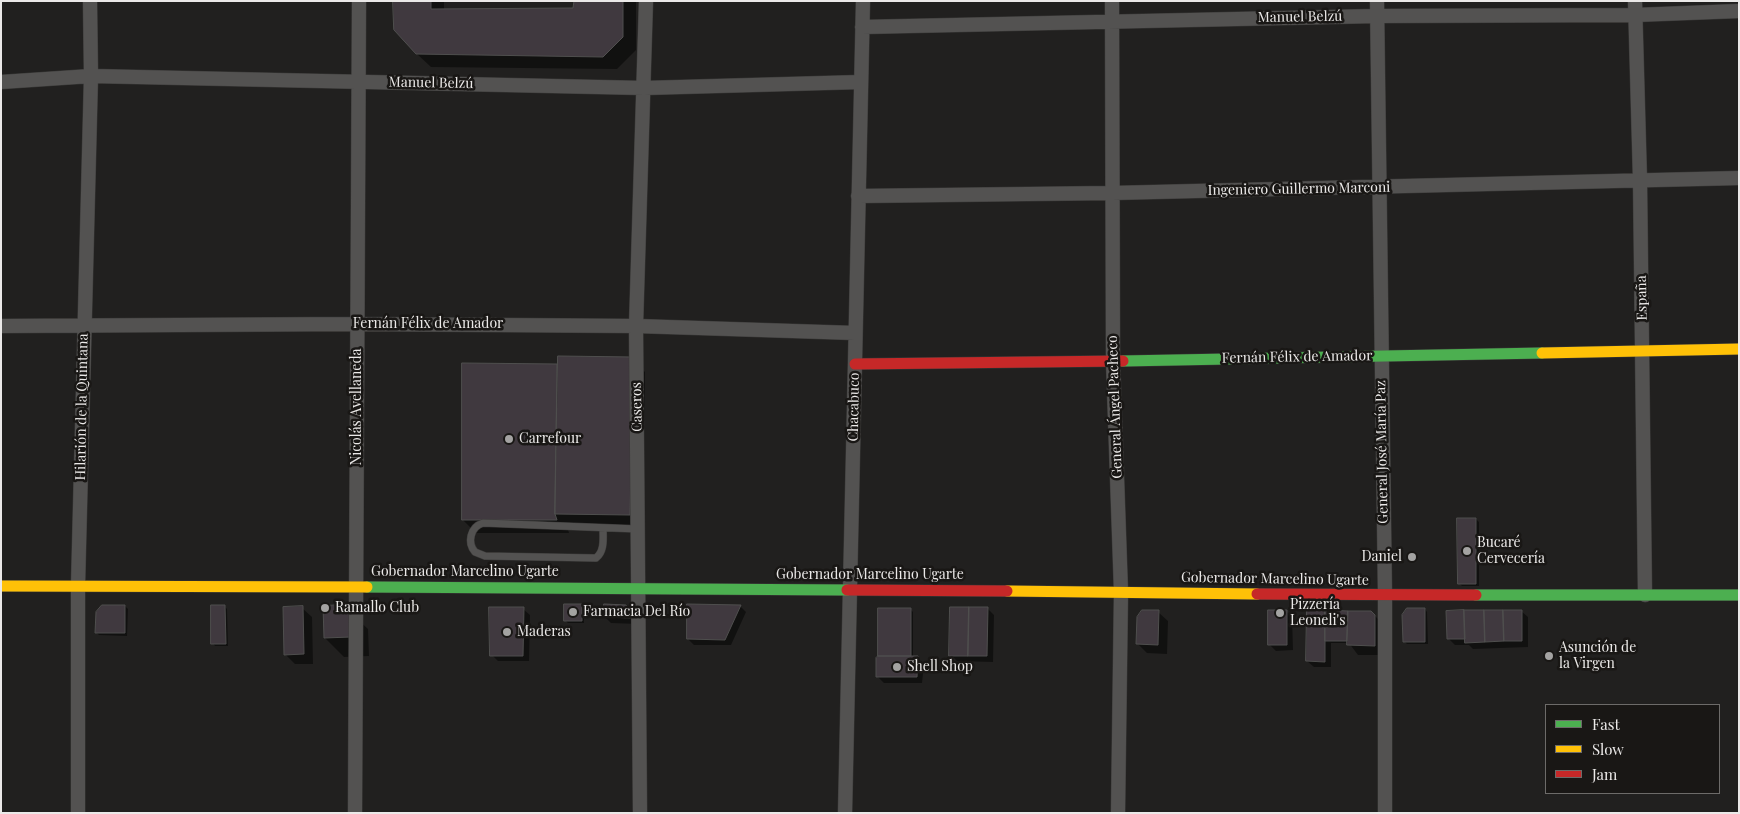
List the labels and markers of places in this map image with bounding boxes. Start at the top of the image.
place label: Carrefour [519,431,581,447]
marker: Carrefour [503,433,515,445]
place label: Bucaré Cervecería [1477,535,1545,568]
marker: Bucaré Cervecería [1461,545,1473,557]
place label: Daniel [1361,549,1402,565]
marker: Daniel [1406,551,1418,563]
place label: Pizzería Leoneli's [1290,597,1345,630]
place label: Ramallo Club [335,600,419,616]
marker: Ramallo Club [319,602,331,614]
place label: Farmacia Del Río [583,604,690,620]
marker: Farmacia Del Río [567,606,579,618]
marker: Pizzería Leoneli's [1274,607,1286,619]
place label: Maderas [517,624,571,640]
marker: Maderas [501,626,513,638]
place label: Asunción de la Virgen [1559,640,1636,672]
marker: Asunción de la Virgen [1543,650,1555,662]
place label: Shell Shop [907,659,973,675]
marker: Shell Shop [891,661,903,673]

